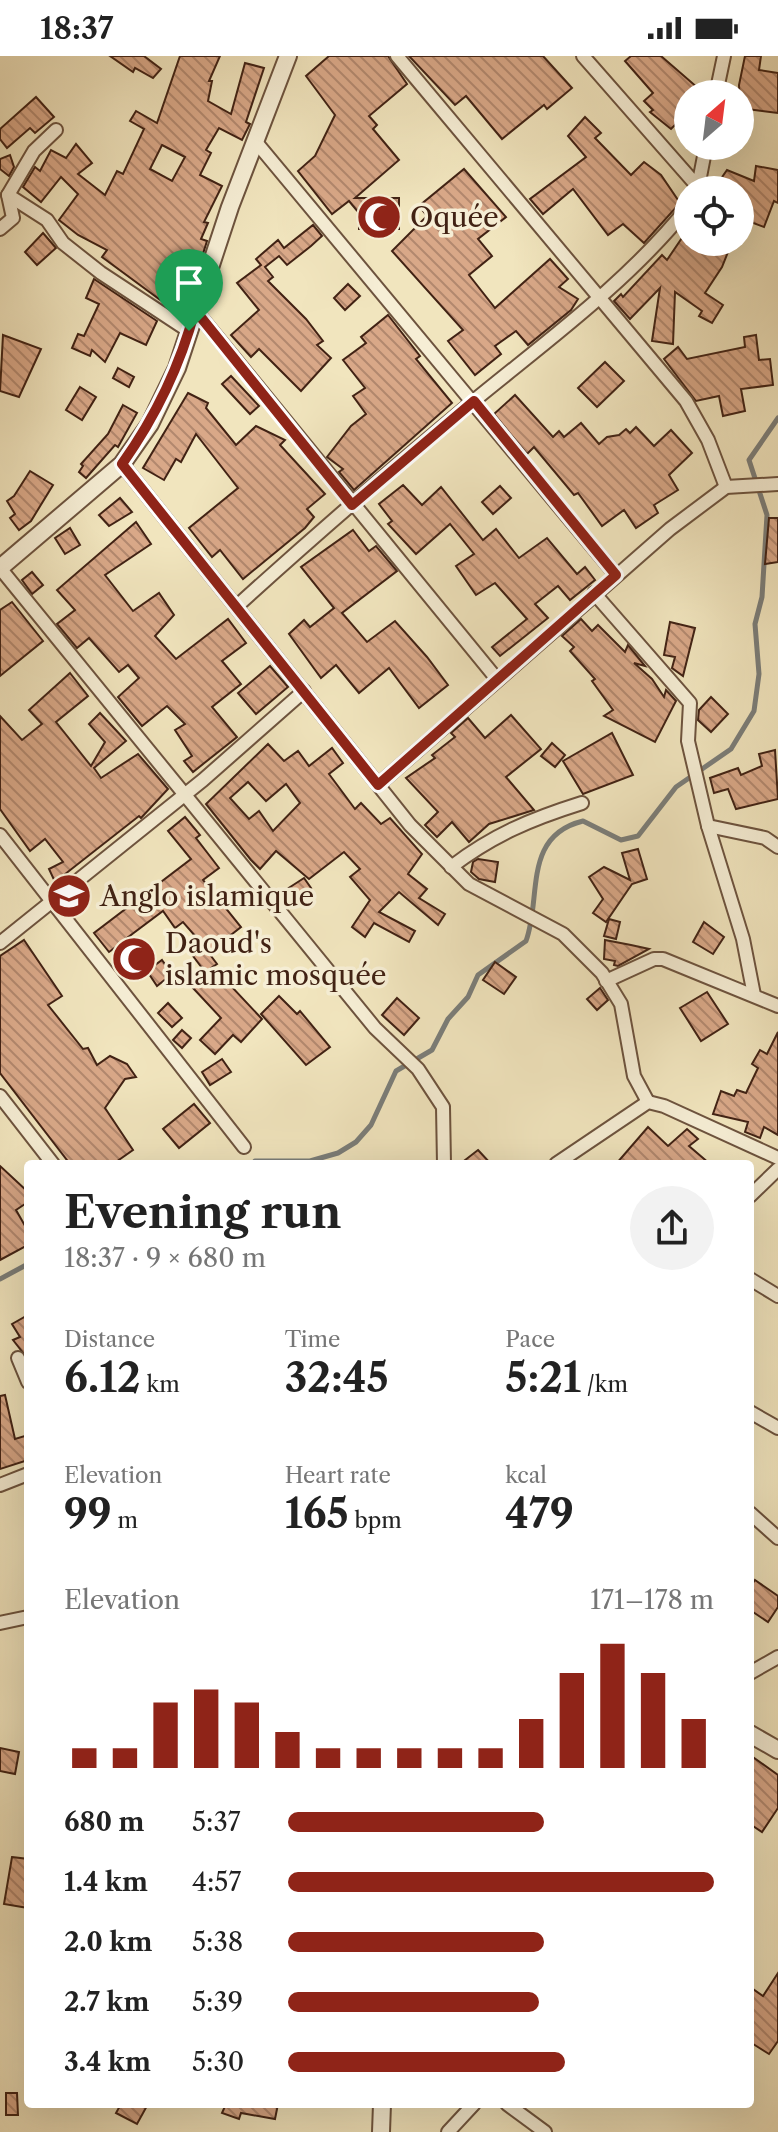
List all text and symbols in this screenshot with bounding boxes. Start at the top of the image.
text: 18:37 [40,10,113,47]
north arrow [674,80,754,160]
map controls [674,80,754,256]
button: locate [674,176,754,256]
mosque icon: Oquée [355,193,403,241]
place label: Oquée [410,200,499,234]
pin [155,249,223,331]
icon: arrive [167,261,211,305]
school or university icon: Anglo islamique [45,872,93,920]
place label: Anglo islamique [99,879,314,913]
place label: Daoud's islamic mosquée [165,926,387,992]
mosque icon: Daoud's islamic mosquée [110,935,158,983]
text: Evening run [64,1185,341,1239]
button: share [630,1186,714,1270]
text: 18:37 · 9 × 680 m [64,1242,266,1274]
text: Distance [64,1326,155,1353]
text: Time [285,1326,340,1353]
text: Pace [505,1326,555,1353]
text: 6.12 [64,1353,141,1402]
text: 32:45 [285,1353,389,1402]
text: 5:21 [505,1353,581,1402]
text: km [141,1371,180,1398]
text: /km [581,1371,628,1398]
text: Elevation [64,1462,162,1489]
text: Heart rate [285,1462,391,1489]
text: kcal [505,1462,547,1489]
text: 99 [64,1489,112,1538]
text: 165 [285,1489,349,1538]
text: 479 [505,1489,574,1538]
text: m [112,1507,138,1534]
text: bpm [349,1507,402,1534]
text: Elevation [64,1584,180,1616]
text: 171–178 m [590,1584,714,1616]
text: 680 m [64,1806,145,1838]
text: 5:37 [192,1806,241,1838]
text: 1.4 km [64,1866,148,1898]
text: 4:57 [192,1866,241,1898]
text: 2.0 km [64,1926,152,1958]
text: 5:38 [192,1926,243,1958]
text: 2.7 km [64,1986,149,2018]
text: 5:39 [192,1986,243,2018]
text: 3.4 km [64,2046,151,2078]
text: 5:30 [192,2046,244,2078]

